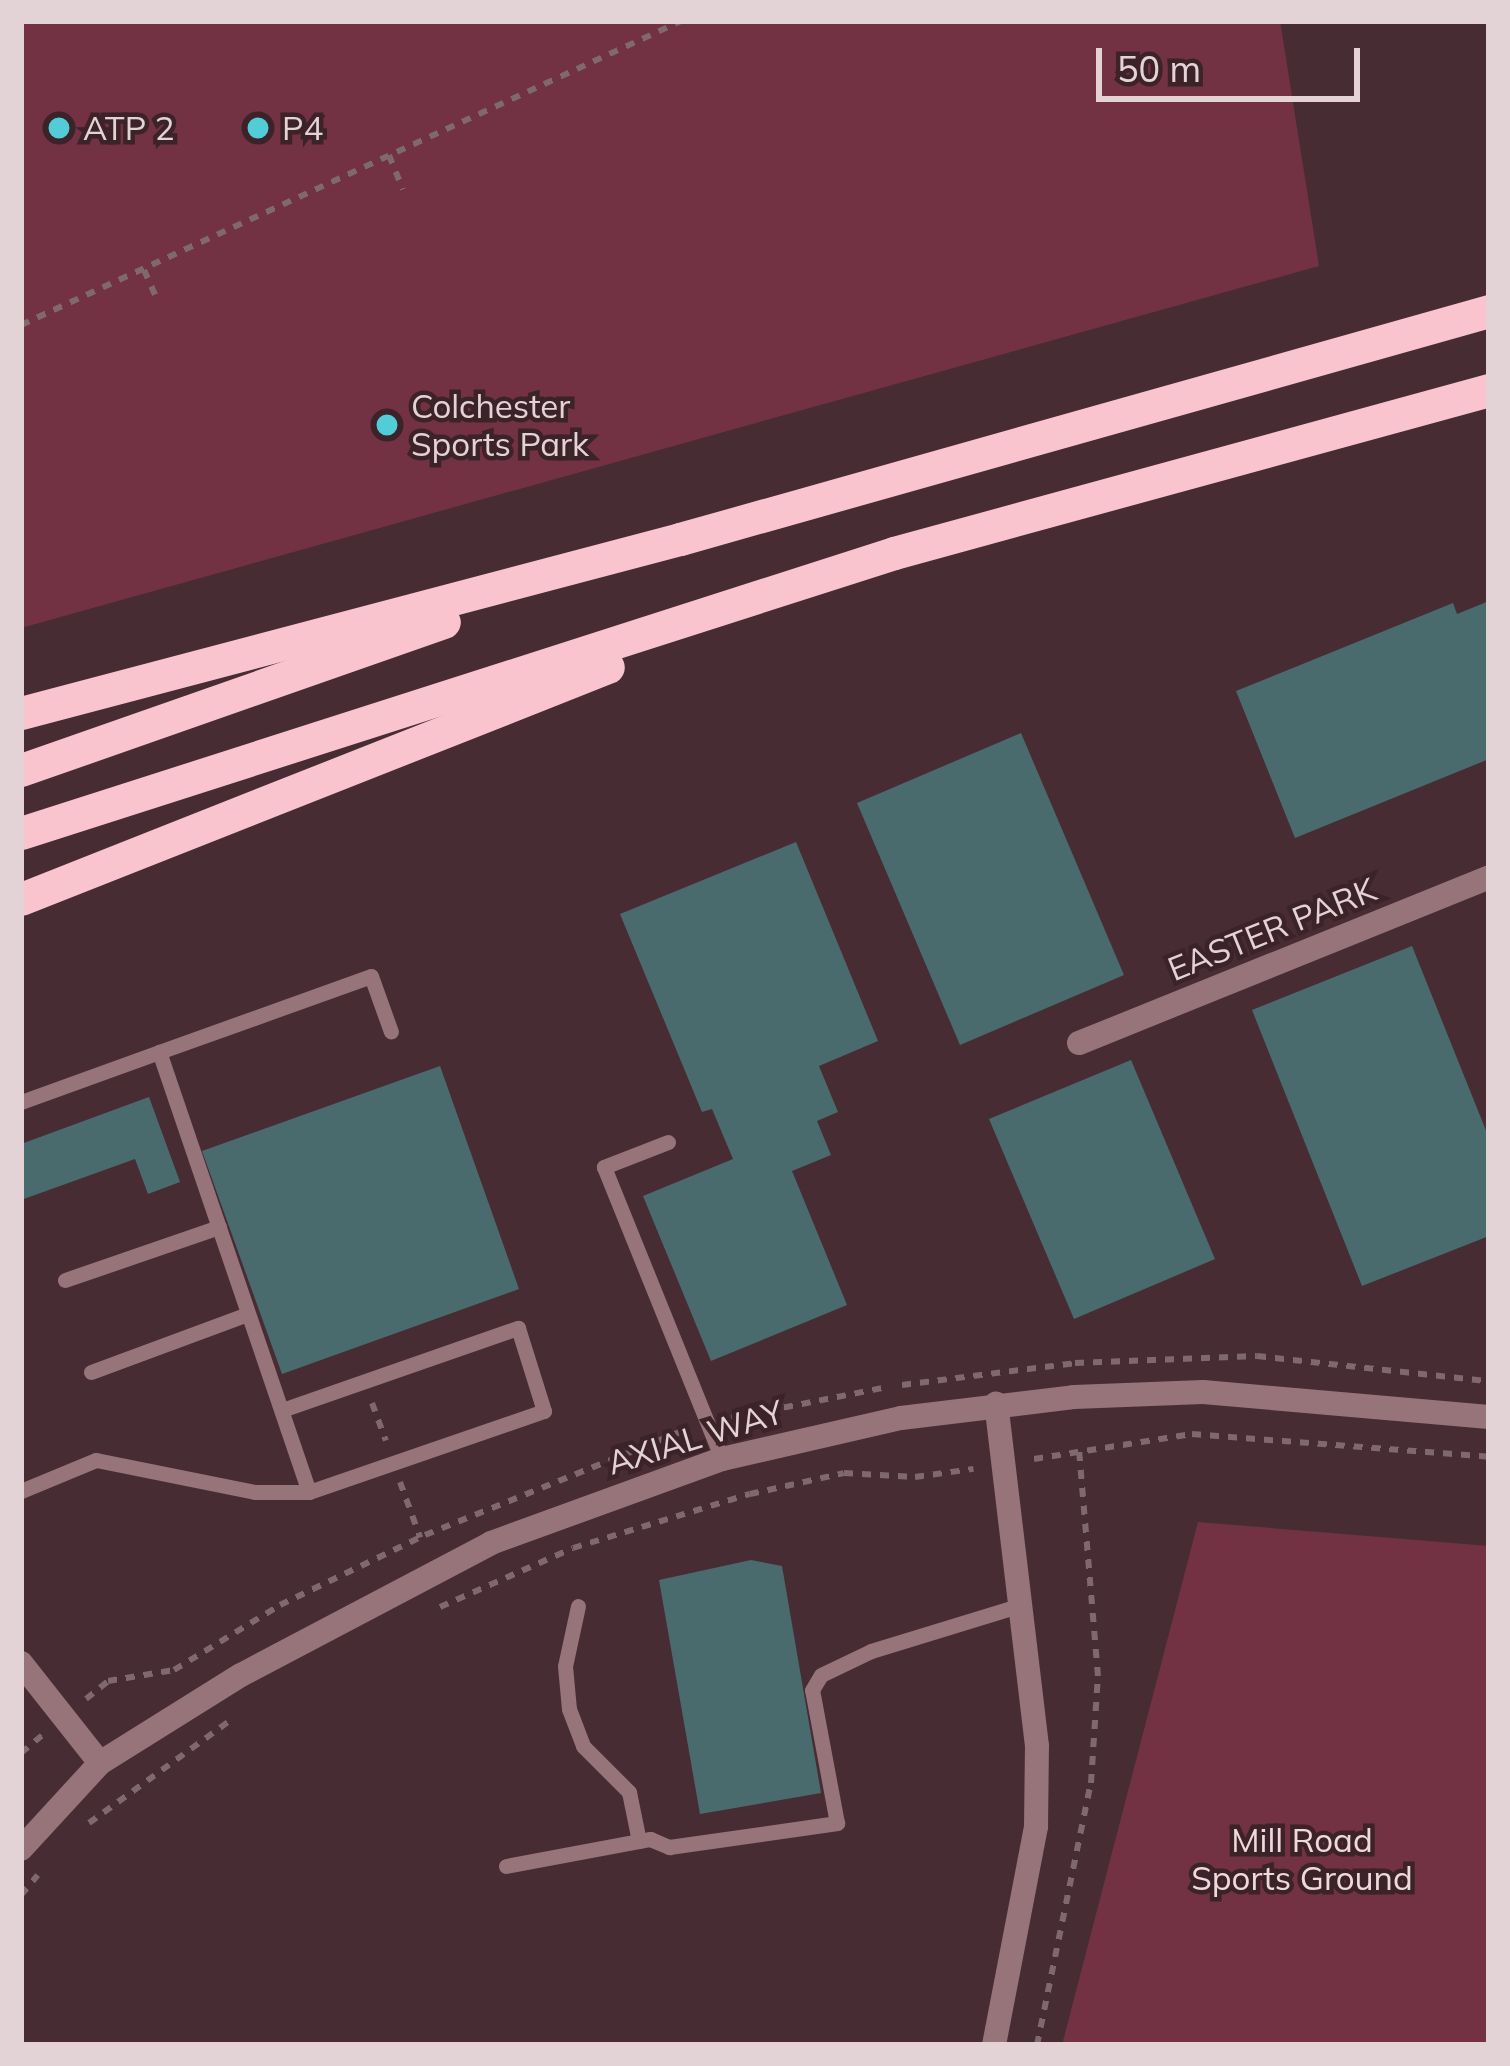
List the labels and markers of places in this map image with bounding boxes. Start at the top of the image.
place label: ATP 2 [83,108,175,148]
place label: P4 [282,108,323,148]
marker: ATP 2 [46,115,72,141]
marker: P4 [245,115,271,141]
place label: Colchester Sports Park [411,386,589,464]
marker: Colchester Sports Park [374,412,400,438]

